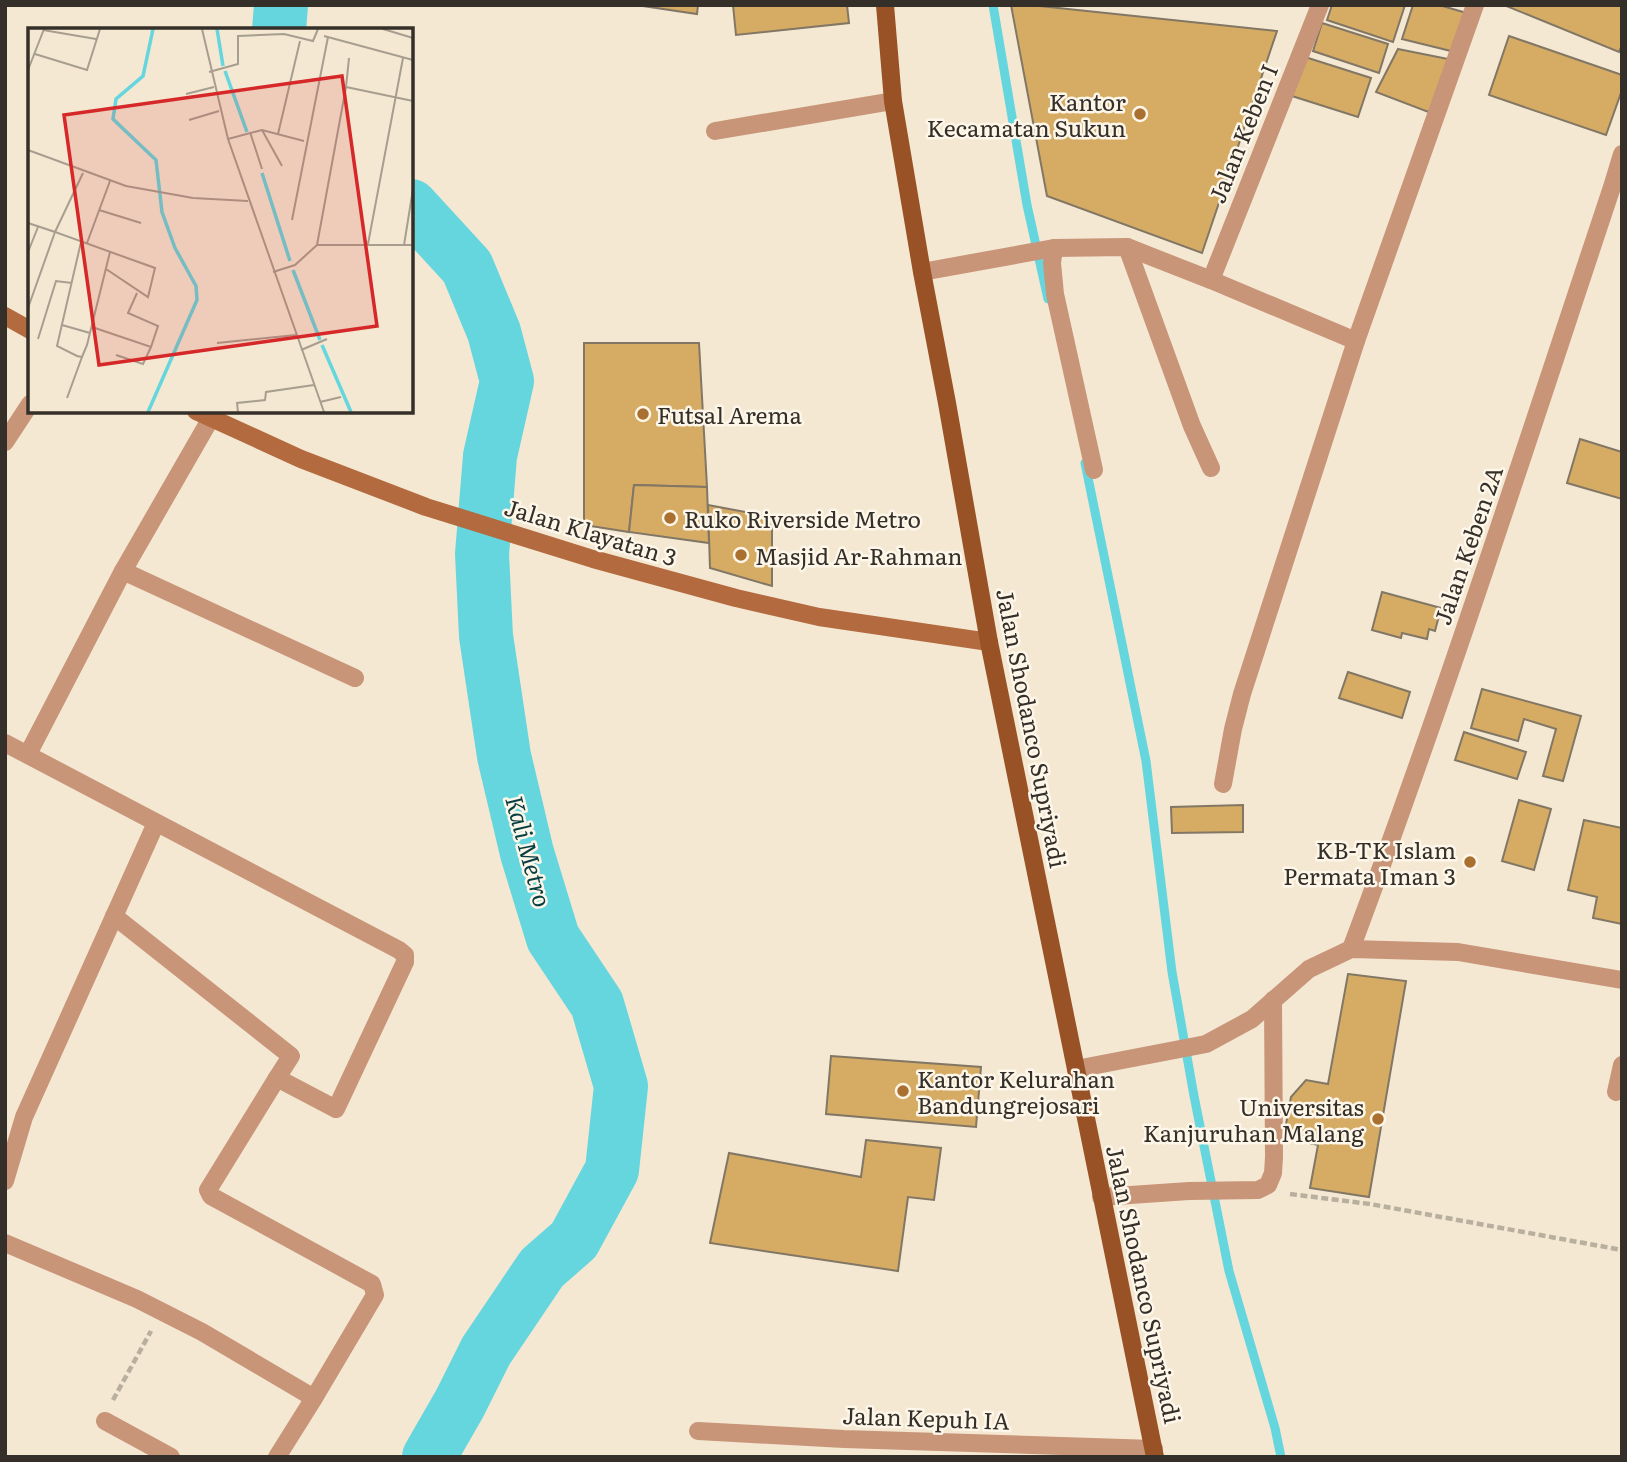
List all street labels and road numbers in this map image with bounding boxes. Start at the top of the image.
street label: Jalan Keben I [1199,58,1285,208]
street label: Jalan Keben 2A [1424,461,1510,629]
street label: Jalan Klayatan 3 [501,489,681,573]
street label: Jalan Shodanco Supriyadi [989,585,1077,871]
street label: Jalan Shodanco Supriyadi [1099,1142,1191,1427]
street label: Jalan Kepuh IA [842,1397,1010,1437]

